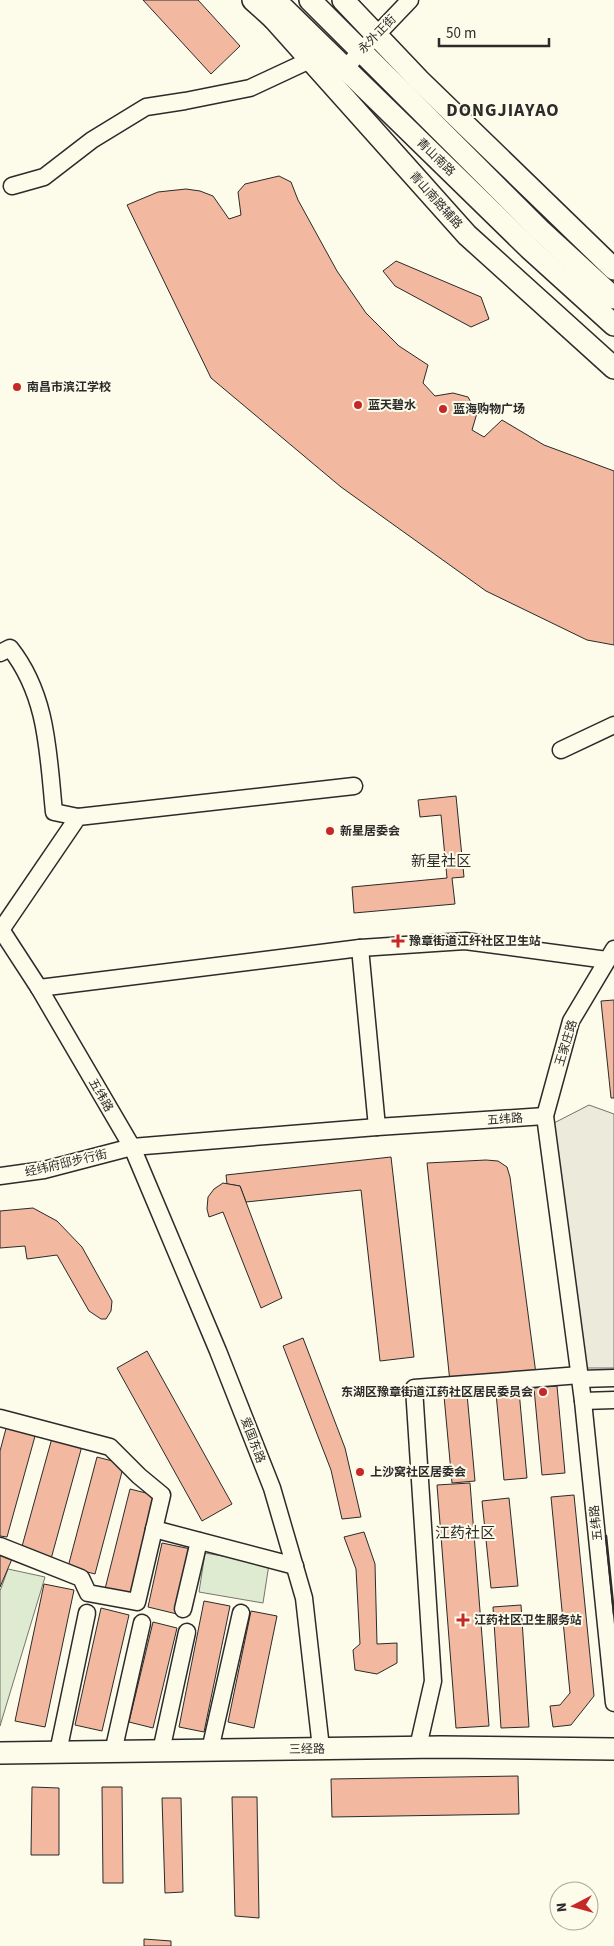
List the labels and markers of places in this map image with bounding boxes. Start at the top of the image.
place label: 南昌市滨江学校 [27,379,111,396]
marker: 南昌市滨江学校 [11,381,23,393]
place label: 蓝天碧水 [368,397,416,414]
marker: 蓝天碧水 [352,399,364,411]
place label: 蓝海购物广场 [453,401,525,418]
marker: 蓝海购物广场 [437,403,449,415]
place label: 新星居委会 [340,823,400,840]
marker: 新星居委会 [324,825,336,837]
place label: 豫章街道江纤社区卫生站 [409,933,541,950]
marker: 豫章街道江纤社区卫生站 [391,934,405,948]
place label: 东湖区豫章街道江药社区居民委员会 [341,1384,533,1401]
marker: 东湖区豫章街道江药社区居民委员会 [537,1386,549,1398]
place label: 上沙窝社区居委会 [370,1464,466,1481]
marker: 上沙窝社区居委会 [354,1466,366,1478]
place label: 江药社区卫生服务站 [474,1612,582,1629]
marker: 江药社区卫生服务站 [456,1613,470,1627]

